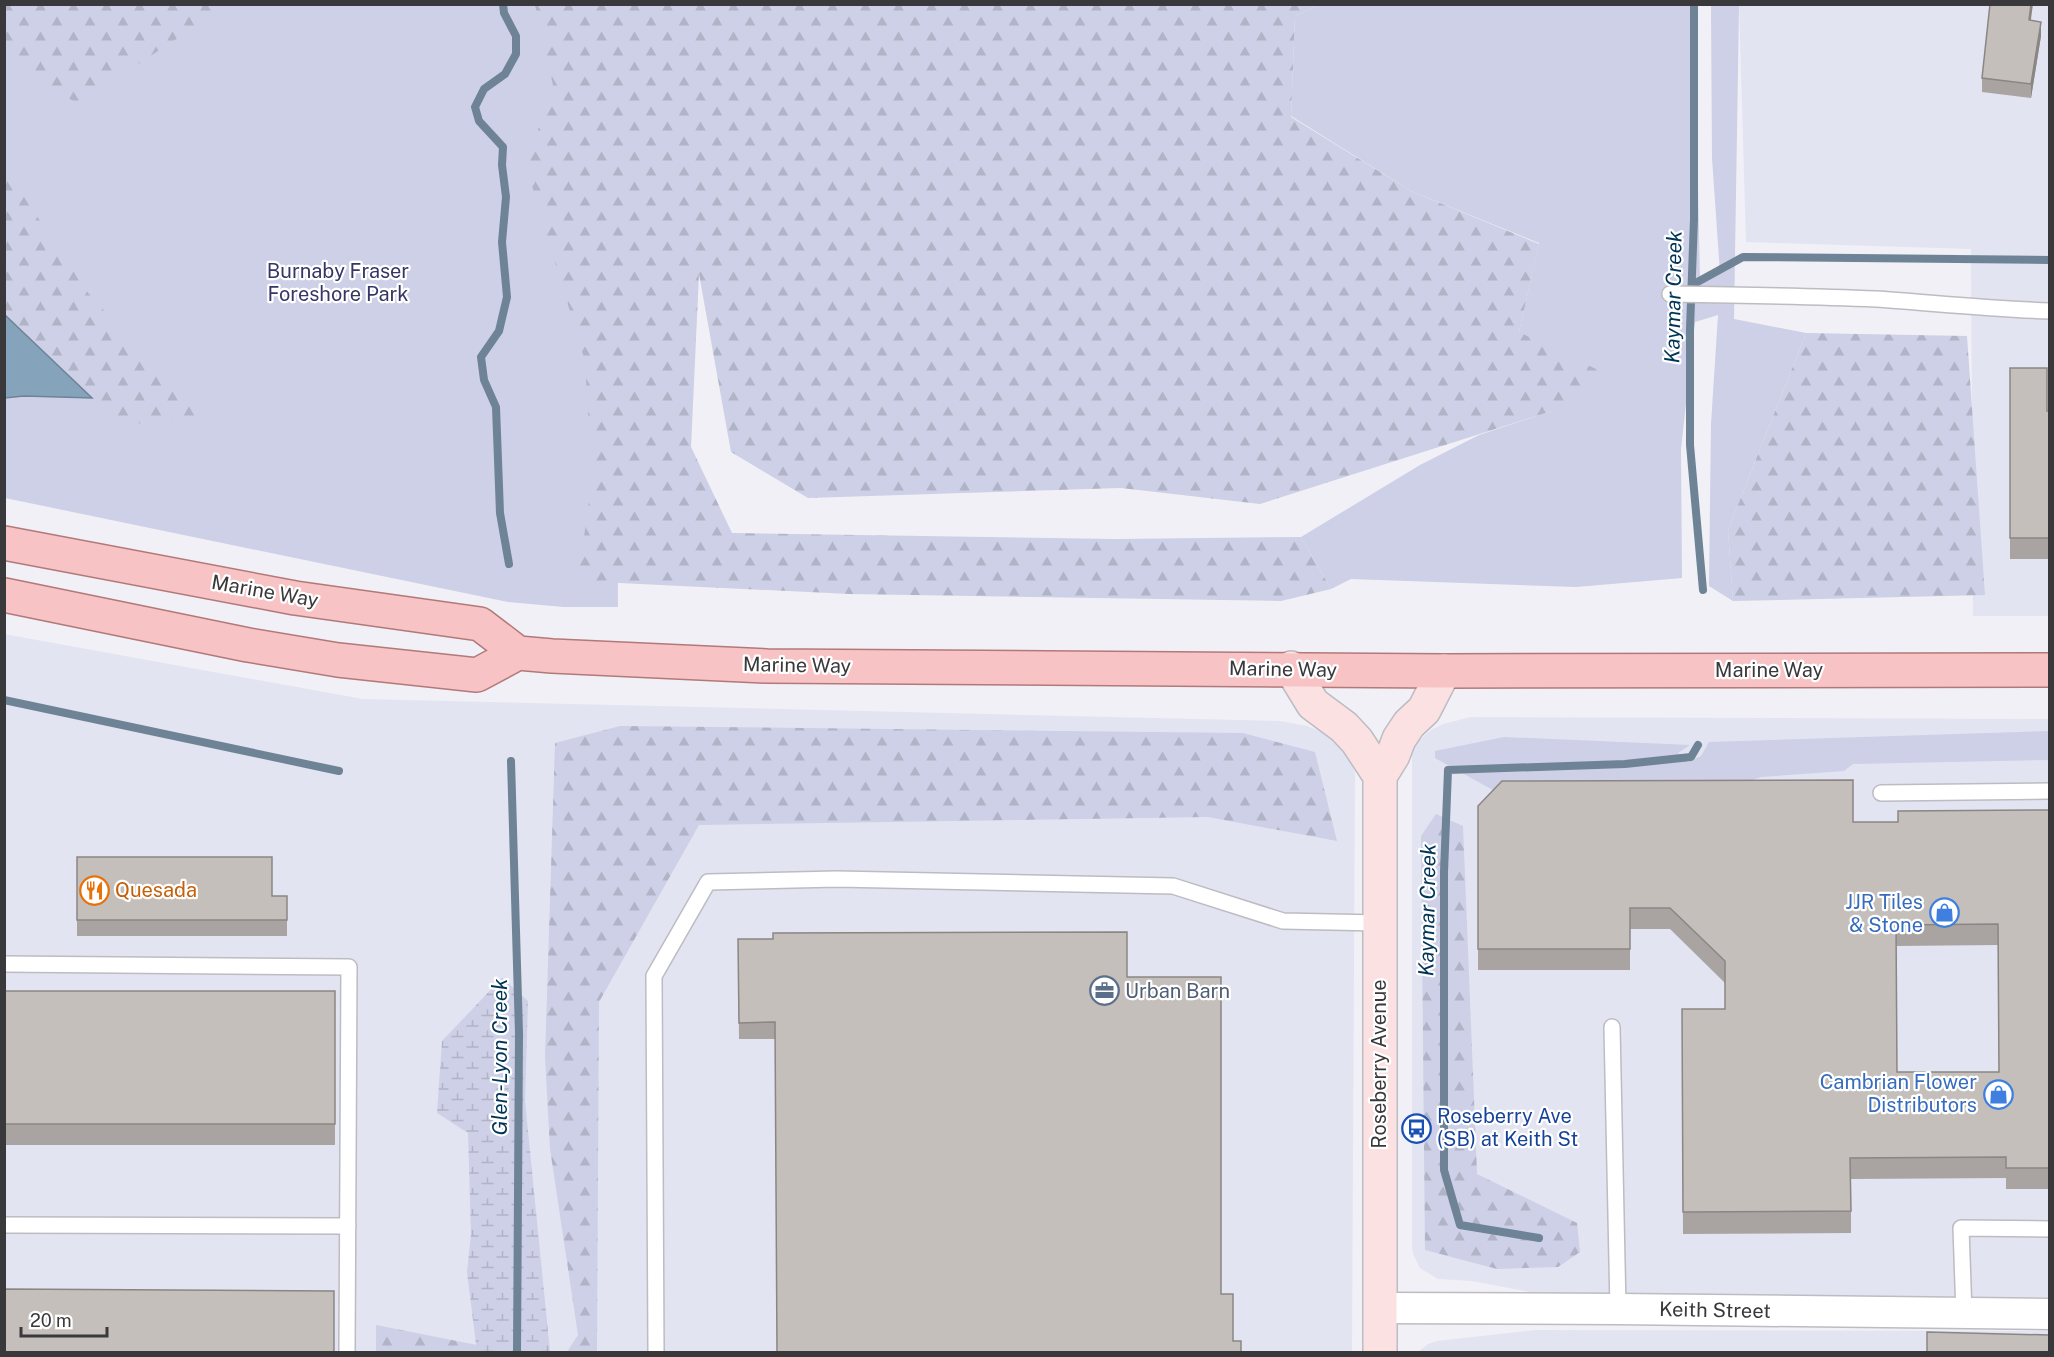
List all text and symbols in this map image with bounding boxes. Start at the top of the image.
water label: Kaymar Creek [1659,230,1687,364]
park label: Burnaby Fraser Foreshore Park [267,259,409,306]
street label: Marine Way [210,570,321,612]
street label: Marine Way [743,652,852,678]
street label: Marine Way [1229,656,1338,682]
street label: Marine Way [1715,658,1823,682]
water label: Kaymar Creek [1413,843,1441,977]
restaurant icon: Quesada [78,874,110,906]
place label: Quesada [115,878,197,902]
place label: JJR Tiles & Stone [1845,890,1923,937]
shop icon: JJR Tiles & Stone [1928,897,1960,929]
office icon: Urban Barn [1088,975,1120,1007]
water label: Glen-Lyon Creek [487,978,512,1135]
place label: Urban Barn [1125,979,1230,1003]
street label: Roseberry Avenue [1367,979,1391,1149]
place label: Cambrian Flower Distributors [1820,1070,1977,1117]
shop icon: Cambrian Flower Distributors [1982,1078,2014,1110]
place label: Roseberry Ave (SB) at Keith St [1437,1104,1578,1151]
bus stop icon: Roseberry Ave (SB) at Keith St [1400,1112,1432,1144]
street label: Keith Street [1659,1297,1771,1323]
scale bar [21,1300,106,1338]
text: 20 m [30,1310,72,1331]

